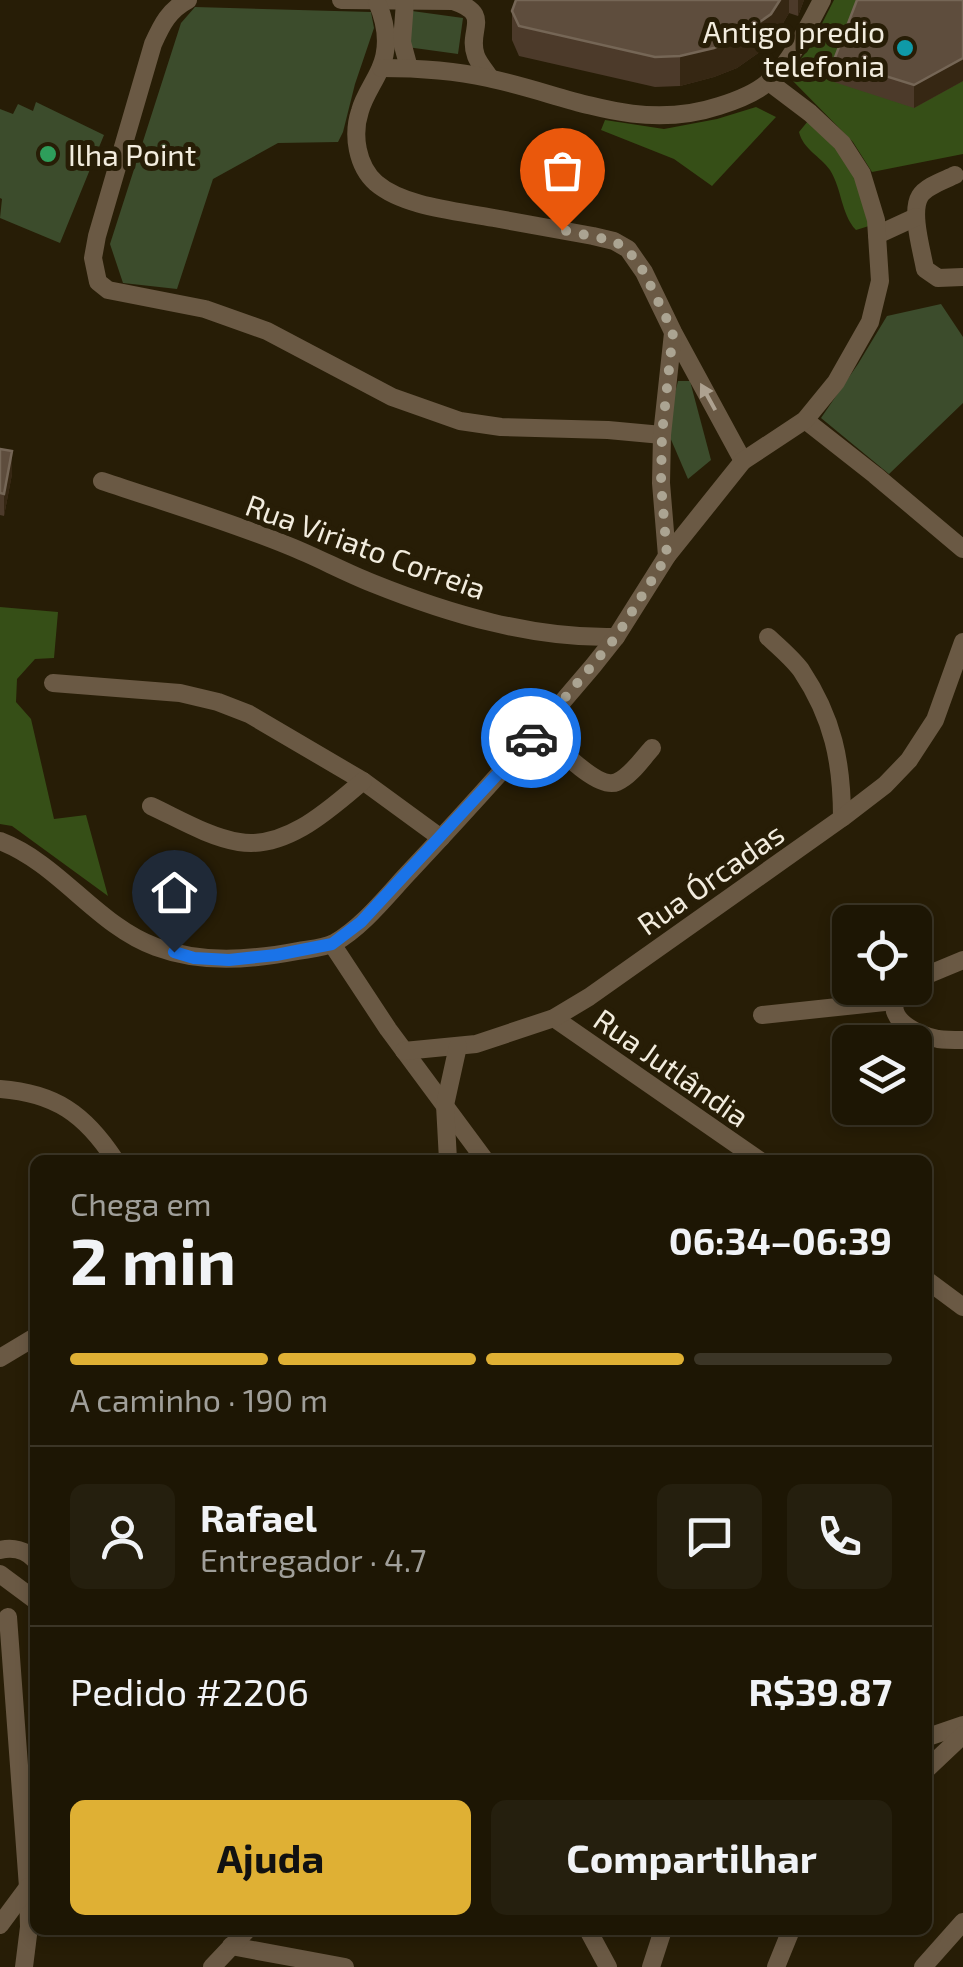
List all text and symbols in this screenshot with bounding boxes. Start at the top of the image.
place label: Antigo predio telefonia [703,13,885,83]
marker: Antigo predio telefonia [894,37,916,59]
pin [520,128,605,231]
place label: Ilha Point [68,136,196,172]
marker: Ilha Point [37,143,59,165]
icon: bag [535,143,590,198]
one-way arrow [700,382,717,411]
street label: Rua Viriato Correia [241,486,491,606]
courier [481,688,581,788]
icon: car [504,711,559,766]
street label: Rua Órcadas [630,814,790,942]
pin [132,850,217,953]
icon: home [147,865,202,920]
map controls [832,905,932,1125]
button: locate [832,905,932,1005]
street label: Rua Jutlândia [588,1000,756,1134]
button: layers [832,1025,932,1125]
text: Chega em [70,1184,212,1222]
text: 06:34–06:39 [669,1217,892,1263]
text: 2 min [70,1220,236,1298]
text: A caminho · 190 m [70,1380,328,1418]
button: person [70,1484,175,1589]
button: chat [657,1484,762,1589]
button: phone [787,1484,892,1589]
text: Rafael [200,1494,317,1540]
text: Entregador · 4.7 [200,1540,426,1578]
text: Pedido #2206 [70,1668,309,1714]
text: R$39.87 [748,1668,892,1714]
button: Ajuda [70,1800,471,1915]
button: Compartilhar [491,1800,892,1915]

